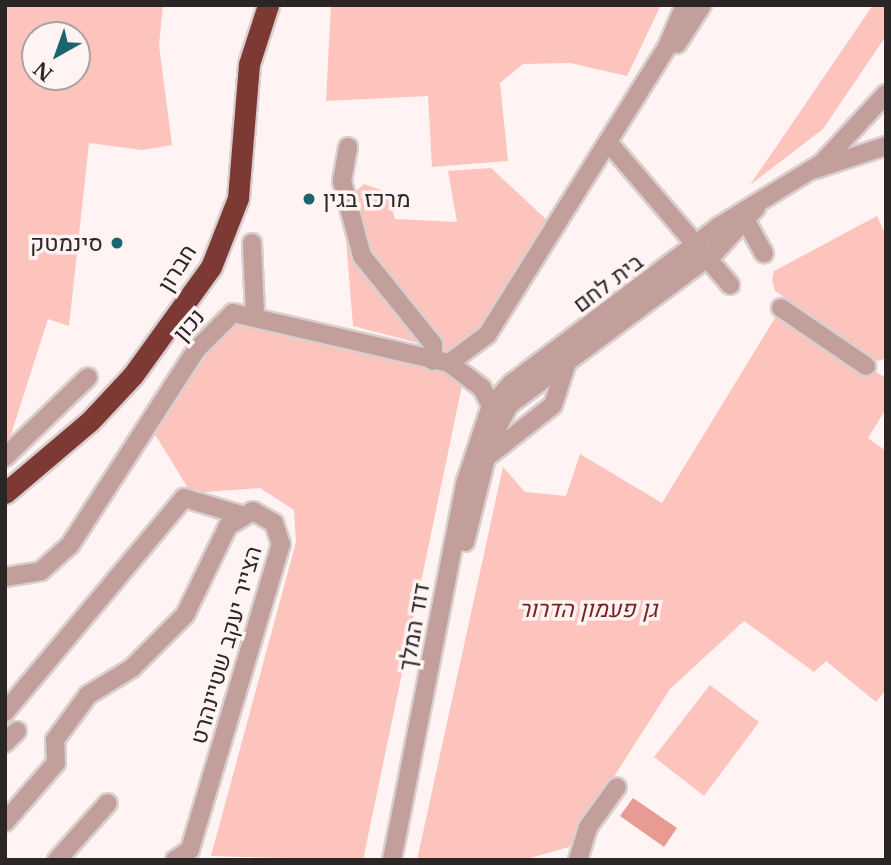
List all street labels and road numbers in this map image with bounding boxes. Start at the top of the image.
street label: חברון [152,239,202,297]
street label: בית לחם [568,248,648,318]
street label: נכון [167,303,211,347]
street label: הצייר יעקב שטיינהרט [185,543,267,747]
street label: דוד המלך [393,581,435,673]

